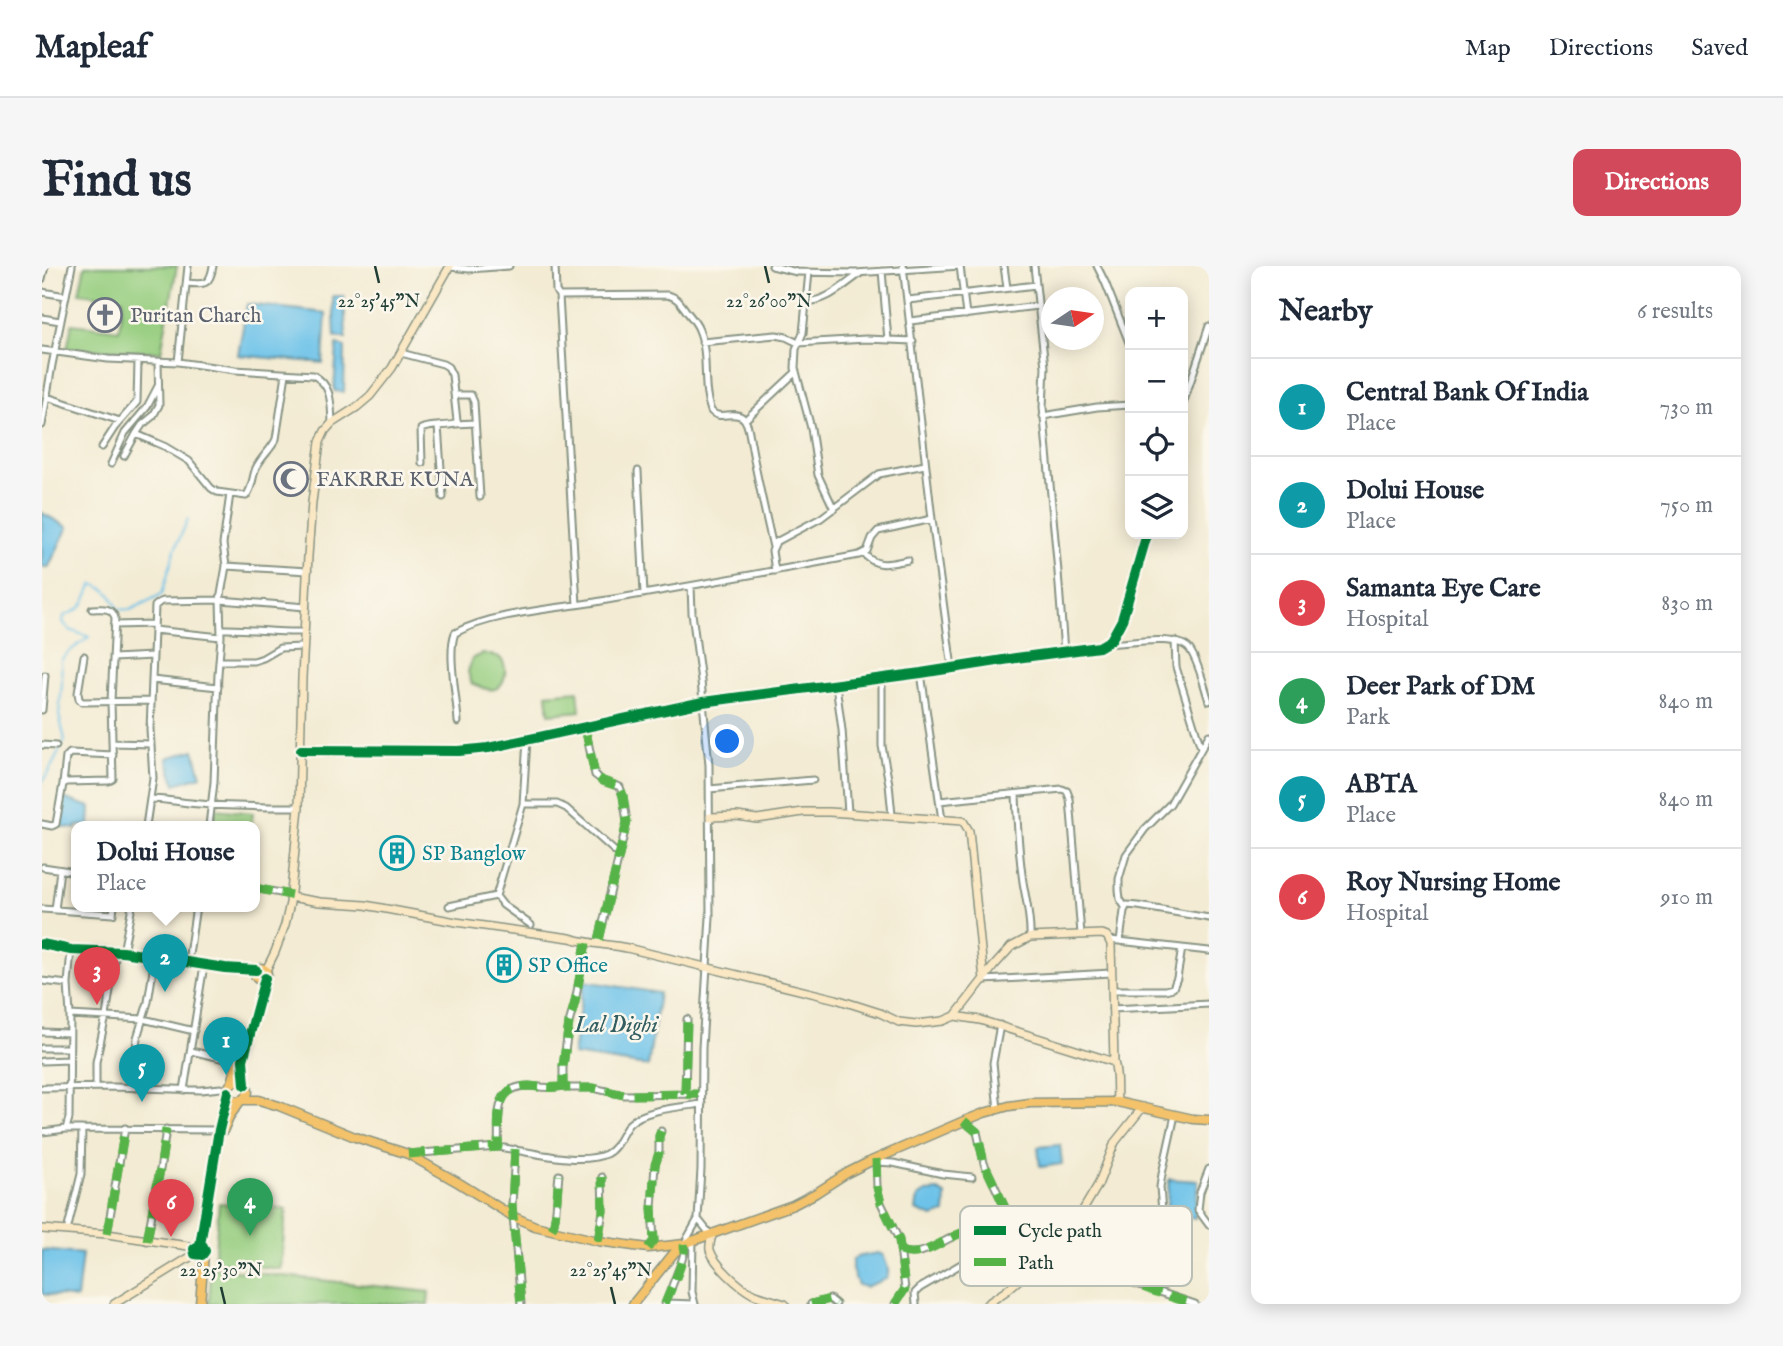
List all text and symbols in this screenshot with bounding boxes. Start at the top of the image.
text: Mapleaf [35,27,148,69]
text: Map [1465,33,1511,64]
text: Directions [1549,33,1653,64]
text: Saved [1691,33,1748,64]
button: Directions [1573,149,1741,216]
text: Find us [42,151,192,213]
north arrow [1041,287,1104,350]
map controls [1125,287,1188,539]
button: + [1125,287,1188,350]
text: 22°25'45"N [338,291,421,314]
text: 22°26'00"N [726,291,812,314]
text: Nearby [1279,293,1372,331]
church icon: Puritan Charch [86,296,124,334]
text: 6 results [1637,297,1713,326]
place label: Puritan Charch [130,303,262,330]
button: − [1125,350,1188,413]
text: Central Bank Of India [1346,376,1588,409]
text: 1 [1298,393,1306,422]
text: 730 m [1660,393,1713,422]
text: Place [1346,409,1396,438]
button: locate [1125,413,1188,476]
mosque icon: FAKRRE KUNA [272,460,310,498]
place label: FAKRRE KUNA [316,467,474,494]
text: Dolui House [1346,474,1484,507]
button: layers [1125,476,1188,539]
text: 2 [1297,491,1307,520]
text: 750 m [1660,491,1713,520]
text: Place [1346,507,1396,536]
text: Samanta Eye Care [1346,572,1541,605]
text: 3 [1298,589,1306,618]
text: 830 m [1661,589,1713,618]
text: Hospital [1346,605,1428,634]
text: Deer Park of DM [1346,670,1535,703]
text: 4 [1296,687,1308,716]
text: 840 m [1659,687,1713,716]
text: Park [1346,703,1390,732]
your location [710,724,744,758]
text: ABTA [1346,768,1417,801]
text: 5 [1298,785,1306,814]
text: 840 m [1659,785,1713,814]
text: Place [1346,801,1396,830]
popup [71,821,260,912]
building icon: SP Banglow [378,834,416,872]
text: Dolui House [96,836,235,869]
place label: SP Banglow [422,841,527,868]
text: Roy Nursing Home [1346,866,1560,899]
text: Place [96,869,146,898]
text: 6 [1297,883,1307,912]
text: 910 m [1660,883,1713,912]
text: Hospital [1346,899,1428,928]
pin: 2 [142,934,188,992]
building icon: SP Office [485,946,523,984]
pin: 3 [74,947,120,1005]
place label: SP Office [528,953,608,980]
water label: Lal Dighi [573,1011,659,1041]
pin: 1 [203,1017,249,1075]
pin: 5 [119,1044,165,1102]
pin: 4 [227,1178,273,1236]
pin: 6 [148,1179,194,1237]
legend [960,1206,1192,1286]
text: Cycle path [1018,1220,1102,1244]
text: Path [1018,1252,1054,1276]
text: 22°25'30"N [180,1260,263,1283]
text: 22°25'45"N [570,1260,653,1283]

